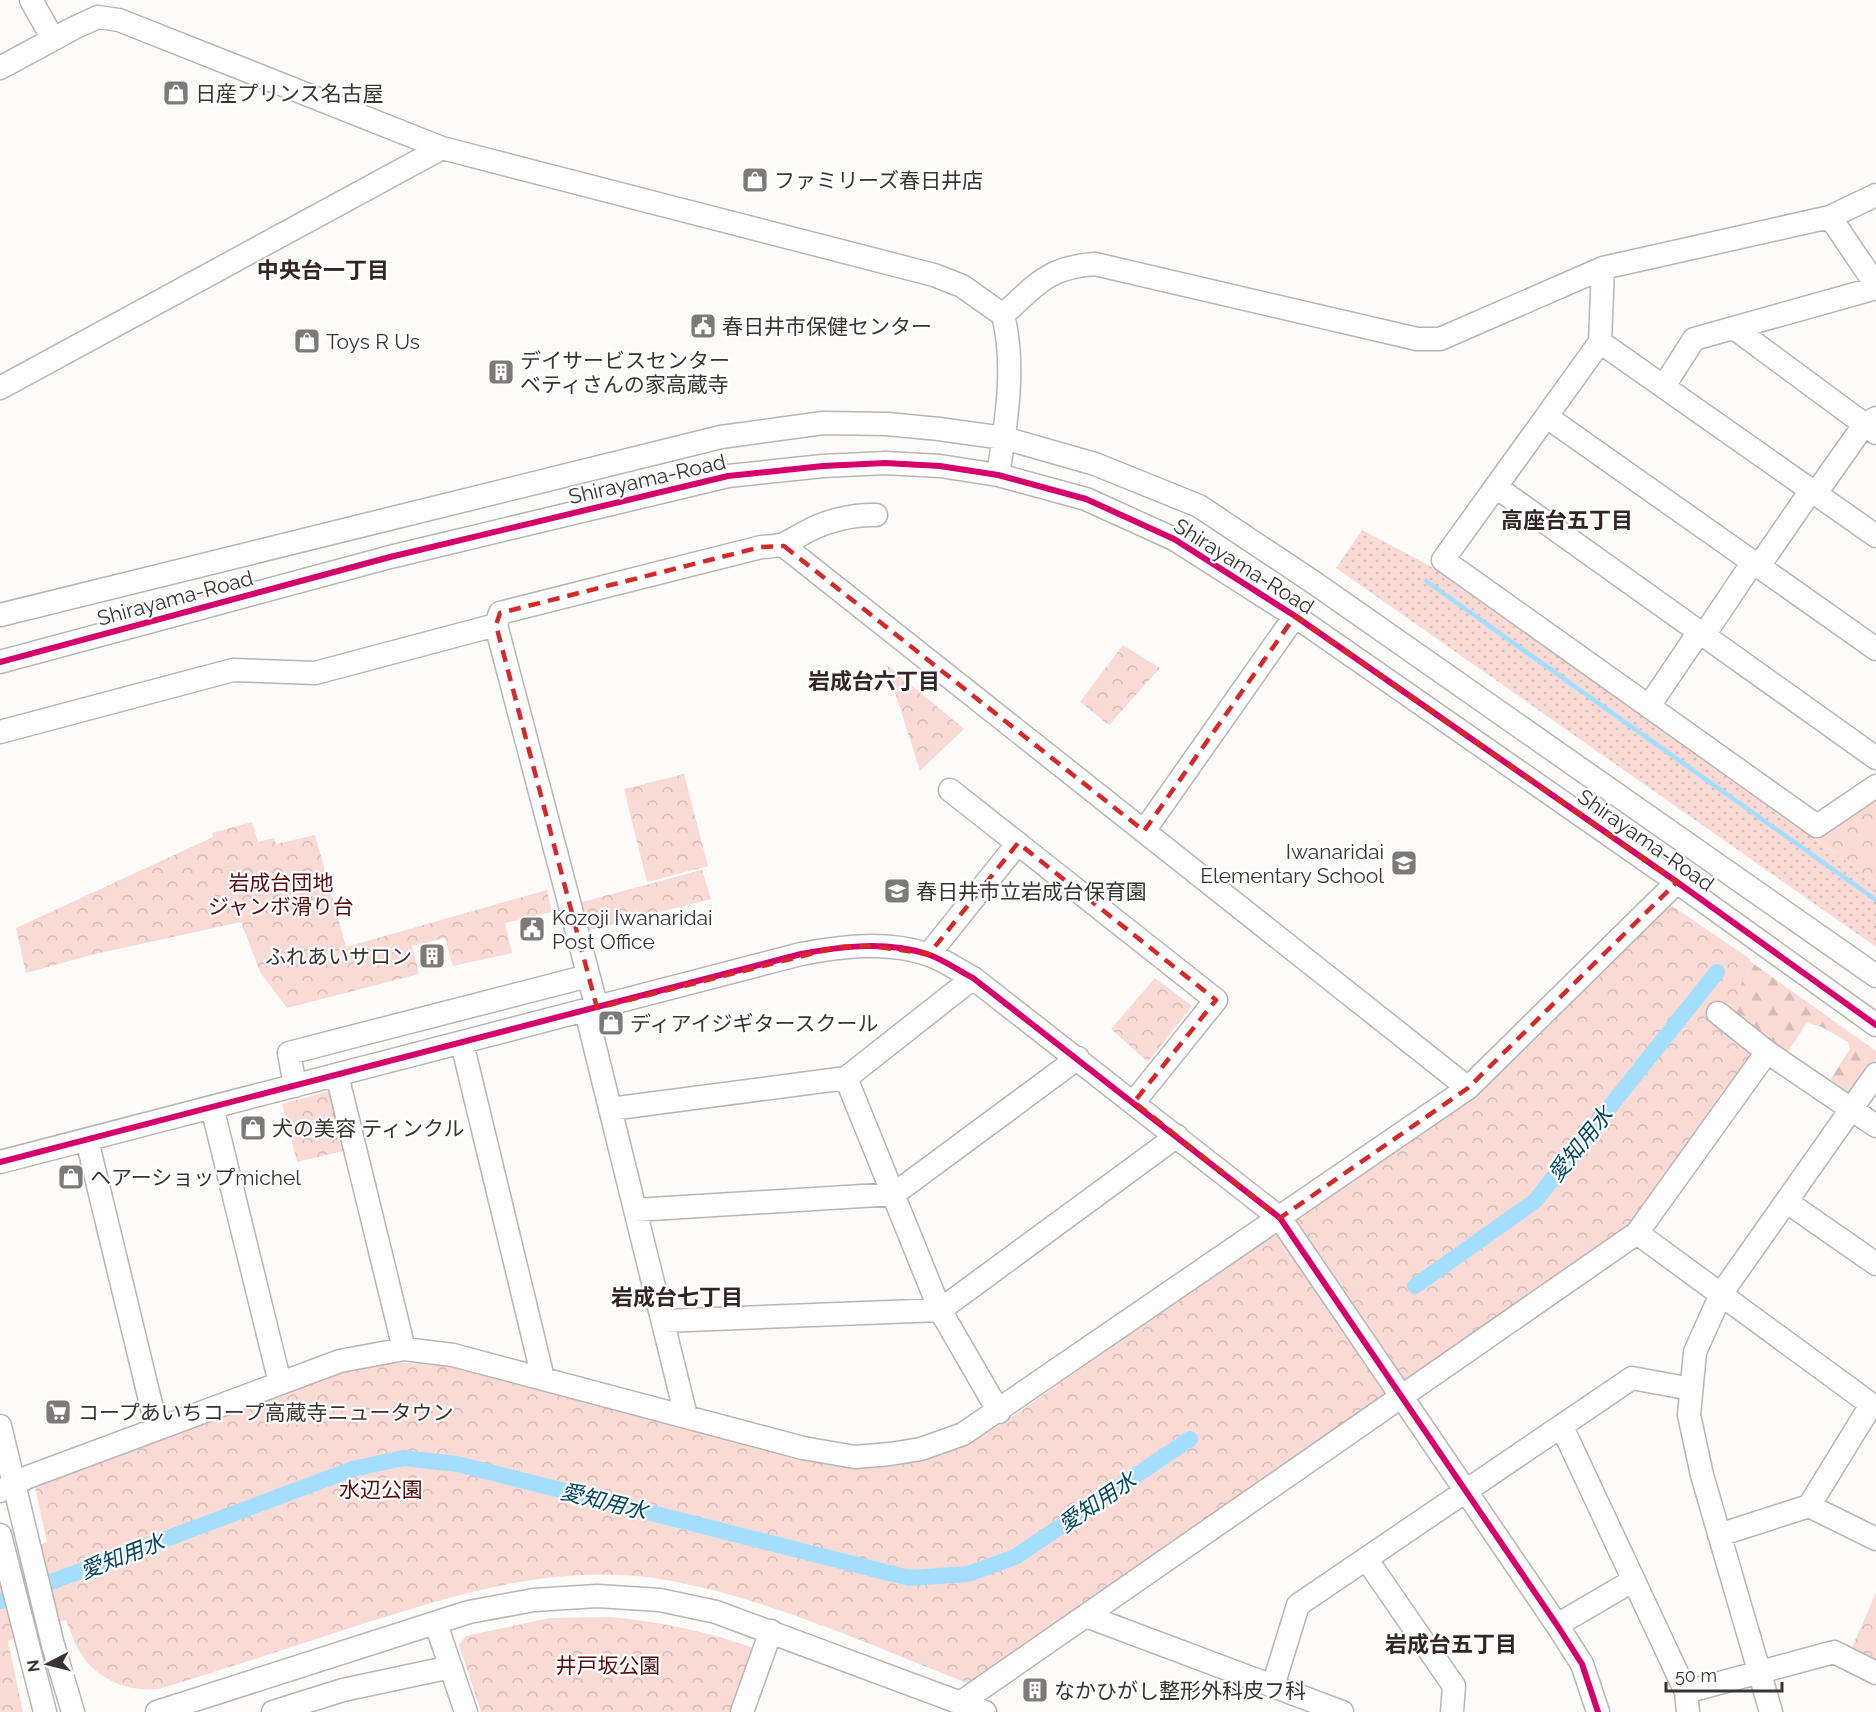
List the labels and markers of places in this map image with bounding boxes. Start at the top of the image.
shop icon: 日産プリンス名古屋 [161,78,191,108]
place label: 日産プリンス名古屋 [195,81,384,106]
shop icon: ファミリーズ春日井店 [740,165,770,195]
place label: ファミリーズ春日井店 [774,168,983,193]
public building icon: 春日井市保健センター [688,311,718,341]
place label: 春日井市保健センター [722,314,932,339]
shop icon: Toys R Us [292,326,322,356]
place label: Toys R Us [326,329,420,354]
place label: デイサービスセンター ベティさんの家高蔵寺 [520,348,730,397]
building icon: デイサービスセンター ベティさんの家高蔵寺 [486,357,516,387]
place label: Iwanaridai Elementary School [1200,839,1384,888]
school or university icon: Iwanaridai Elementary School [1389,848,1419,878]
school or university icon: 春日井市立岩成台保育園 [882,876,912,906]
place label: 春日井市立岩成台保育園 [916,879,1147,904]
place label: Kozoji Iwanaridai Post Office [552,905,713,954]
public building icon: Kozoji Iwanaridai Post Office [517,914,547,944]
building icon: ふれあいサロン [417,941,447,971]
place label: ふれあいサロン [265,944,412,969]
shop icon: ディアイジギタースクール [596,1008,626,1038]
place label: ディアイジギタースクール [630,1011,878,1036]
shop icon: 犬の美容 ティンクル [238,1113,268,1143]
place label: 犬の美容 ティンクル [272,1116,464,1141]
shop icon: ヘアーショップmichel [56,1162,86,1192]
place label: ヘアーショップmichel [90,1165,301,1190]
supermarket icon: コープあいちコープ高蔵寺ニュータウン [43,1397,73,1427]
place label: コープあいちコープ高蔵寺ニュータウン [78,1400,453,1425]
building icon: なかひがし整形外科皮フ科 [1020,1675,1050,1705]
place label: なかひがし整形外科皮フ科 [1054,1678,1306,1703]

